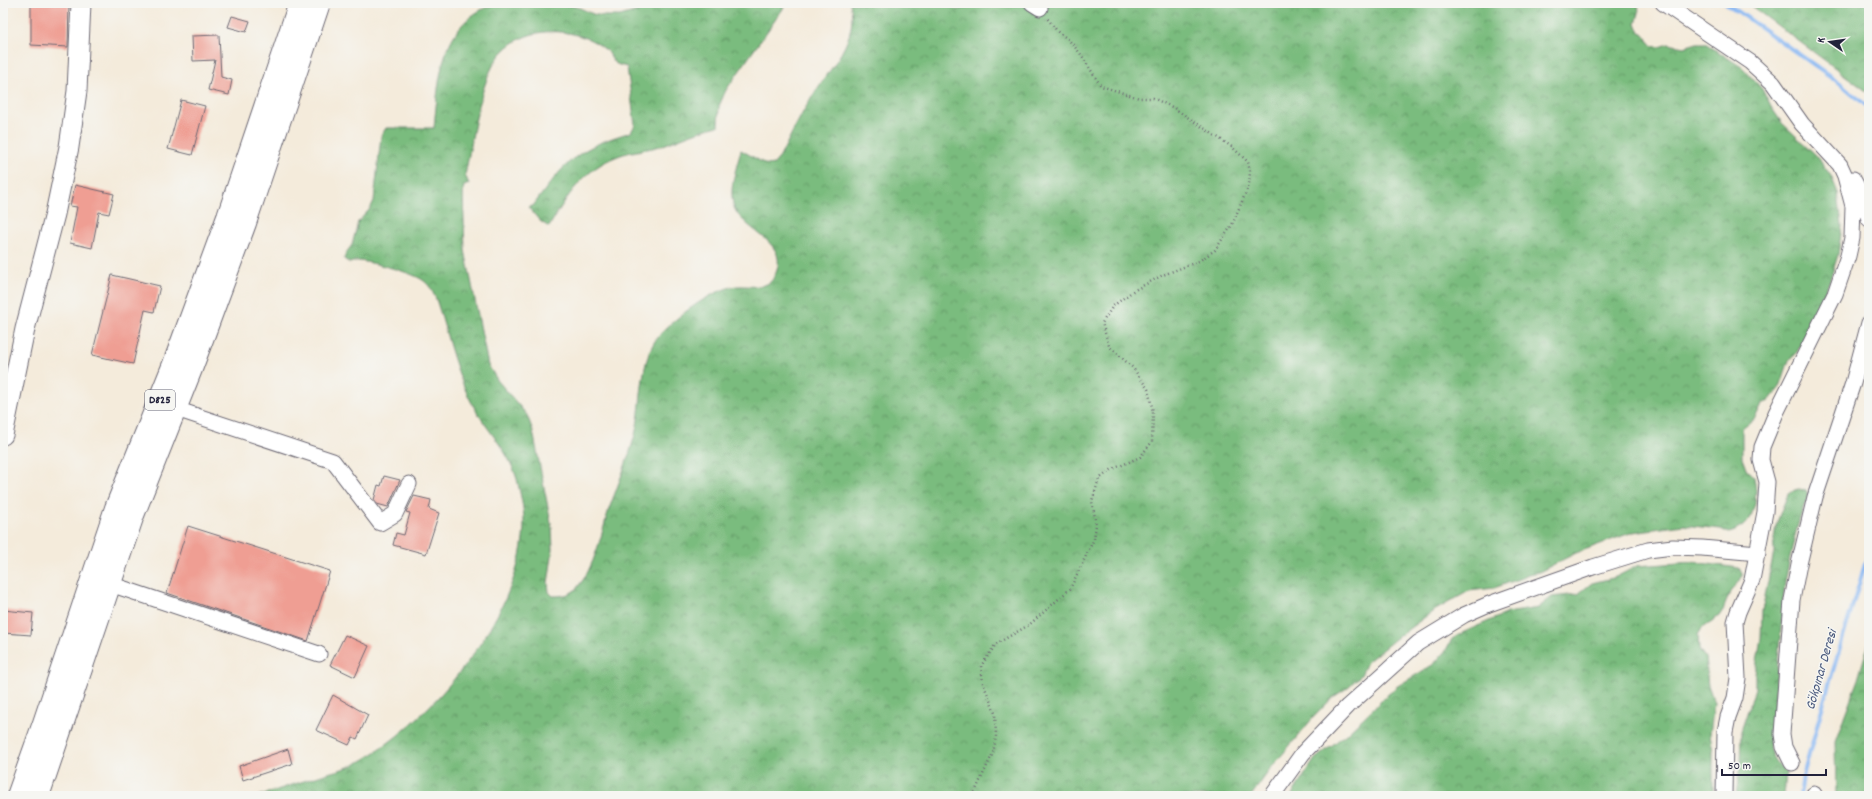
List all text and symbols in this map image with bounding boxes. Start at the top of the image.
north arrow [1810,22,1850,62]
text: K [1814,36,1831,44]
road number: D825 [145,390,175,410]
water label: Gökpınar Deresi [1801,625,1844,713]
scale bar [1722,751,1826,777]
text: 50 m [1728,758,1751,775]

